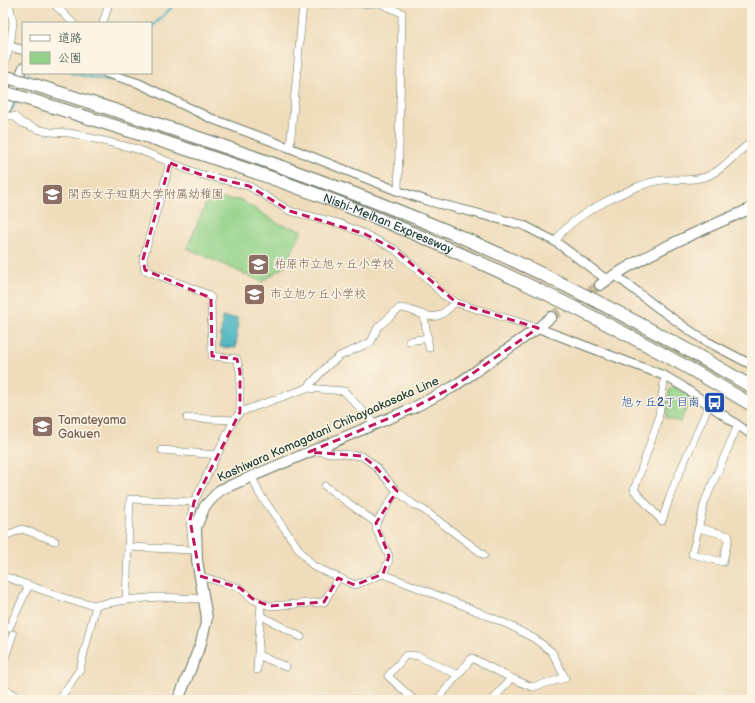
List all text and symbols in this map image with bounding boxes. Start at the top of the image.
legend [22,22,152,74]
text: 道路 [58,31,82,46]
text: 公園 [58,51,82,66]
school or university icon: 関西女子短期大学附属幼稚園 [40,181,66,207]
place label: 関西女子短期大学附属幼稚園 [68,187,224,202]
street label: Nishi-Meihan Expressway [321,191,456,258]
school or university icon: 柏原市立旭ヶ丘小学校 [245,251,271,277]
place label: 柏原市立旭ヶ丘小学校 [274,257,394,272]
school or university icon: 市立旭ケ丘小学校 [241,281,267,307]
place label: 市立旭ケ丘小学校 [270,287,366,302]
street label: Kashiwara Komagatani Chihayaakasaka Line [215,374,441,485]
bus stop icon: 旭ヶ丘2丁目南 [702,389,728,415]
place label: 旭ヶ丘2丁目南 [621,395,700,410]
place label: Tamateyama Gakuen [58,413,127,442]
school or university icon: Tamateyama Gakuen [29,414,55,440]

